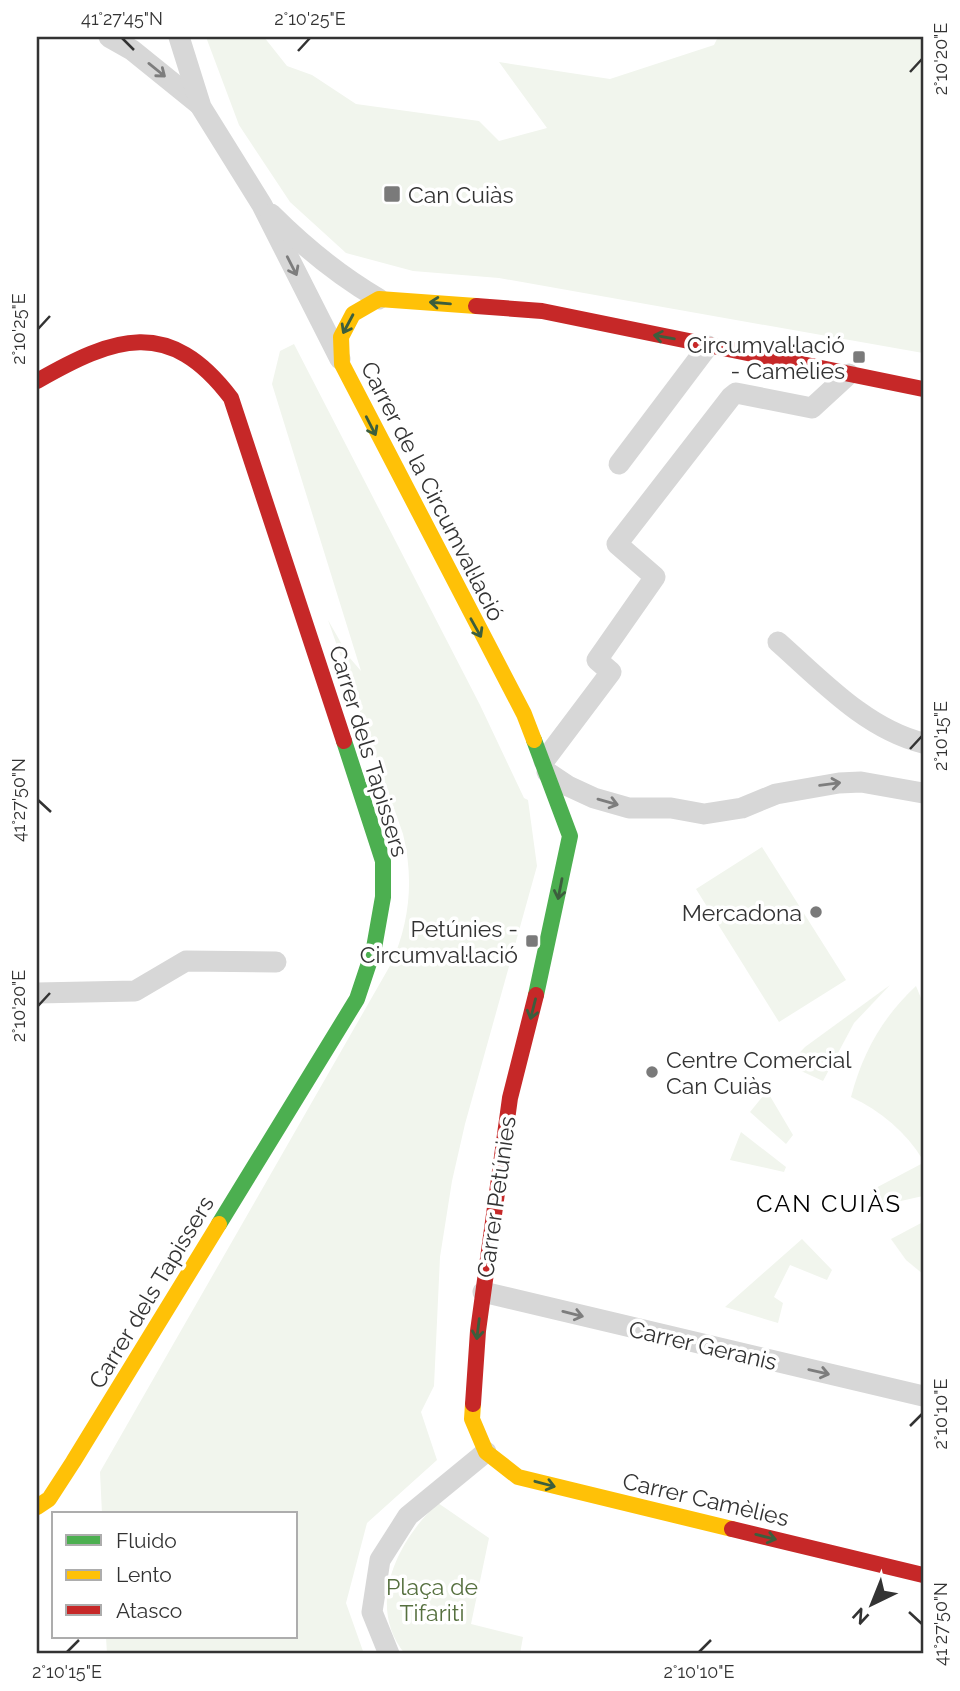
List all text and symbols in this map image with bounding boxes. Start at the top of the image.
text: 41°27'45"N [81,8,163,29]
text: 2°10'25"E [274,8,346,29]
text: 2°10'20"E [930,23,951,95]
one-way arrow [147,62,165,77]
place label: Can Cuiàs [408,181,514,208]
marker: Can Cuiàs [382,184,402,204]
one-way arrow [285,255,299,276]
text: 2°10'25"E [8,293,29,365]
one-way arrow [429,296,451,309]
one-way arrow [341,313,354,334]
one-way arrow [653,329,676,343]
place label: Circumval·lació - Camèlies [687,331,845,384]
marker: Circumval·lació - Camèlies [851,349,867,365]
street label: Carrer de la Circumval·lació [356,357,510,625]
one-way arrow [365,415,379,436]
one-way arrow [469,617,483,637]
street label: Carrer dels Tapissers [324,642,414,860]
text: 2°10'15"E [930,701,951,771]
text: 41°27'50"N [8,758,29,842]
one-way arrow [818,778,841,791]
one-way arrow [597,796,619,809]
one-way arrow [553,877,566,900]
place label: Mercadona [682,899,802,926]
marker: Mercadona [808,904,824,920]
place label: Petúnies - Circumval·lació [360,915,518,968]
marker: Petúnies - Circumval·lació [524,933,540,949]
text: 2°10'20"E [8,970,29,1042]
one-way arrow [526,997,539,1020]
place label: Centre Comercial Can Cuiàs [666,1046,852,1099]
marker: Centre Comercial Can Cuiàs [644,1064,660,1080]
street label: Carrer Petúnies [471,1114,521,1280]
district label: CAN CUIÀS [756,1189,902,1218]
street label: Carrer dels Tapissers [83,1191,219,1393]
one-way arrow [561,1308,584,1322]
street label: Carrer Geranis [626,1315,780,1375]
one-way arrow [472,1317,485,1340]
one-way arrow [807,1367,829,1380]
text: 2°10'10"E [930,1379,951,1449]
street label: Carrer Camèlies [620,1467,792,1531]
one-way arrow [533,1478,556,1491]
legend [52,1512,298,1638]
text: Fluido [116,1528,177,1553]
one-way arrow [754,1531,777,1544]
text: Lento [116,1562,172,1587]
north arrow [838,1568,908,1638]
park label: Plaça de Tifariti [386,1573,478,1626]
text: 41°27'50"N [930,1582,951,1666]
text: Atasco [116,1598,182,1623]
text: N [848,1603,873,1629]
text: 2°10'15"E [32,1661,102,1682]
text: 2°10'10"E [664,1661,734,1682]

